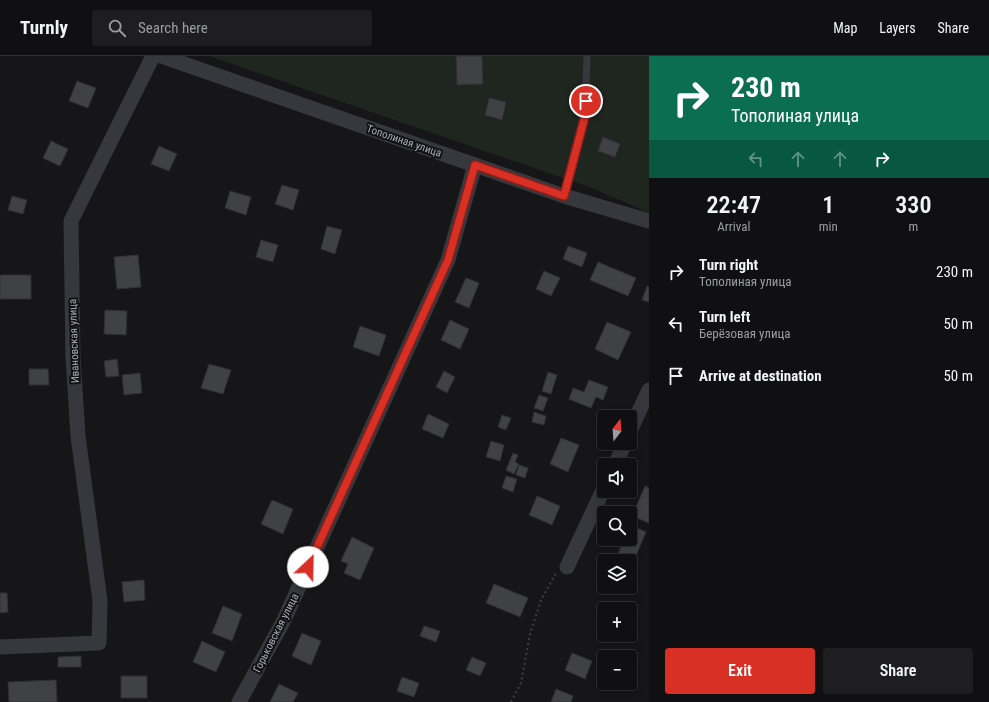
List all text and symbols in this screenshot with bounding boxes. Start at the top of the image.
search box [92,10,372,46]
text: Turnly [20,16,68,39]
icon: search [106,17,128,39]
text: Search here [138,19,208,37]
text: Map [833,20,857,36]
text: Layers [879,20,916,36]
text: Share [938,20,969,36]
text: 230 m [731,71,801,104]
icon: right [665,72,717,124]
pin [569,84,603,118]
icon: arrive [575,90,597,112]
text: Тополиная улица [731,105,859,126]
street label: Тополиная улица [365,122,443,160]
icon: left [745,148,767,170]
icon: ahead [787,148,809,170]
icon: ahead [829,148,851,170]
icon: right [871,148,893,170]
text: 22:47 [707,191,761,219]
text: 1 [822,191,834,219]
text: 330 [895,191,931,219]
text: Arrival [717,219,750,234]
text: min [819,219,838,234]
text: m [908,219,918,234]
text: Turn right [699,256,758,274]
icon: right [665,261,687,283]
text: 230 m [936,263,973,281]
text: Тополиная улица [699,274,792,289]
street label: Ивановская улица [66,299,82,383]
text: Turn left [699,308,750,326]
icon: left [665,313,687,335]
text: 50 m [943,315,973,333]
text: Берёзовая улица [699,326,791,341]
icon: arrive [665,365,687,387]
text: Arrive at destination [699,367,822,385]
text: 50 m [943,367,973,385]
north arrow [597,410,637,450]
map controls [597,410,637,690]
button: sound [597,458,637,498]
button: search [597,506,637,546]
position arrow [287,546,329,588]
button: layers [597,554,637,594]
street label: Горьковская улица [250,591,302,675]
button: + [597,602,637,642]
button: Exit [665,648,815,694]
button: Share [823,648,973,694]
button: − [597,650,637,690]

